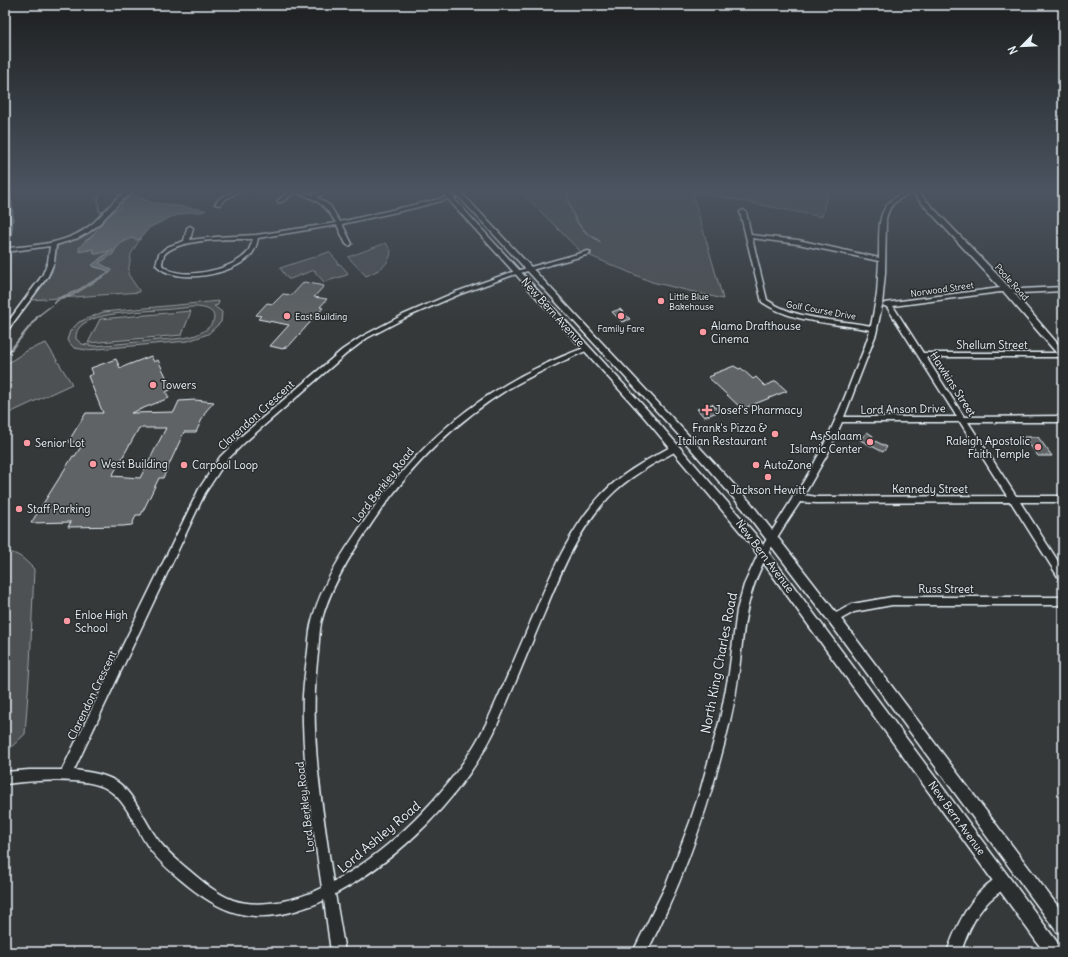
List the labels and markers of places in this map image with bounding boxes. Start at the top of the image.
place label: Little Blue Bakehouse [669,291,714,312]
marker: Little Blue Bakehouse [656,296,666,306]
marker: East Building [282,311,292,321]
place label: East Building [295,311,347,322]
marker: Family Fare [616,311,626,321]
place label: Alamo Drafthouse Cinema [711,319,801,346]
place label: Family Fare [597,323,645,334]
marker: Alamo Drafthouse Cinema [698,327,708,337]
place label: Towers [161,378,196,392]
marker: Towers [148,380,158,390]
place label: Josef's Pharmacy [715,403,802,417]
marker: Josef's Pharmacy [702,405,712,415]
place label: Frank's Pizza & Italian Restaurant [678,421,768,448]
marker: Frank's Pizza & Italian Restaurant [770,429,780,439]
place label: As Salaam Islamic Center [790,429,863,456]
place label: Raleigh Apostolic Faith Temple [946,434,1030,461]
place label: Senior Lot [35,436,85,450]
marker: As Salaam Islamic Center [865,437,875,447]
marker: Senior Lot [22,438,32,448]
marker: Raleigh Apostolic Faith Temple [1033,442,1043,452]
place label: West Building [101,457,168,471]
place label: Carpool Loop [192,458,258,472]
place label: AutoZone [764,458,812,472]
marker: West Building [88,459,98,469]
marker: Carpool Loop [179,460,189,470]
marker: AutoZone [751,460,761,470]
marker: Jackson Hewitt [763,472,773,482]
place label: Jackson Hewitt [730,483,806,497]
place label: Staff Parking [27,502,90,516]
marker: Staff Parking [14,504,24,514]
place label: Enloe High School [75,608,128,635]
marker: Enloe High School [62,616,72,626]

